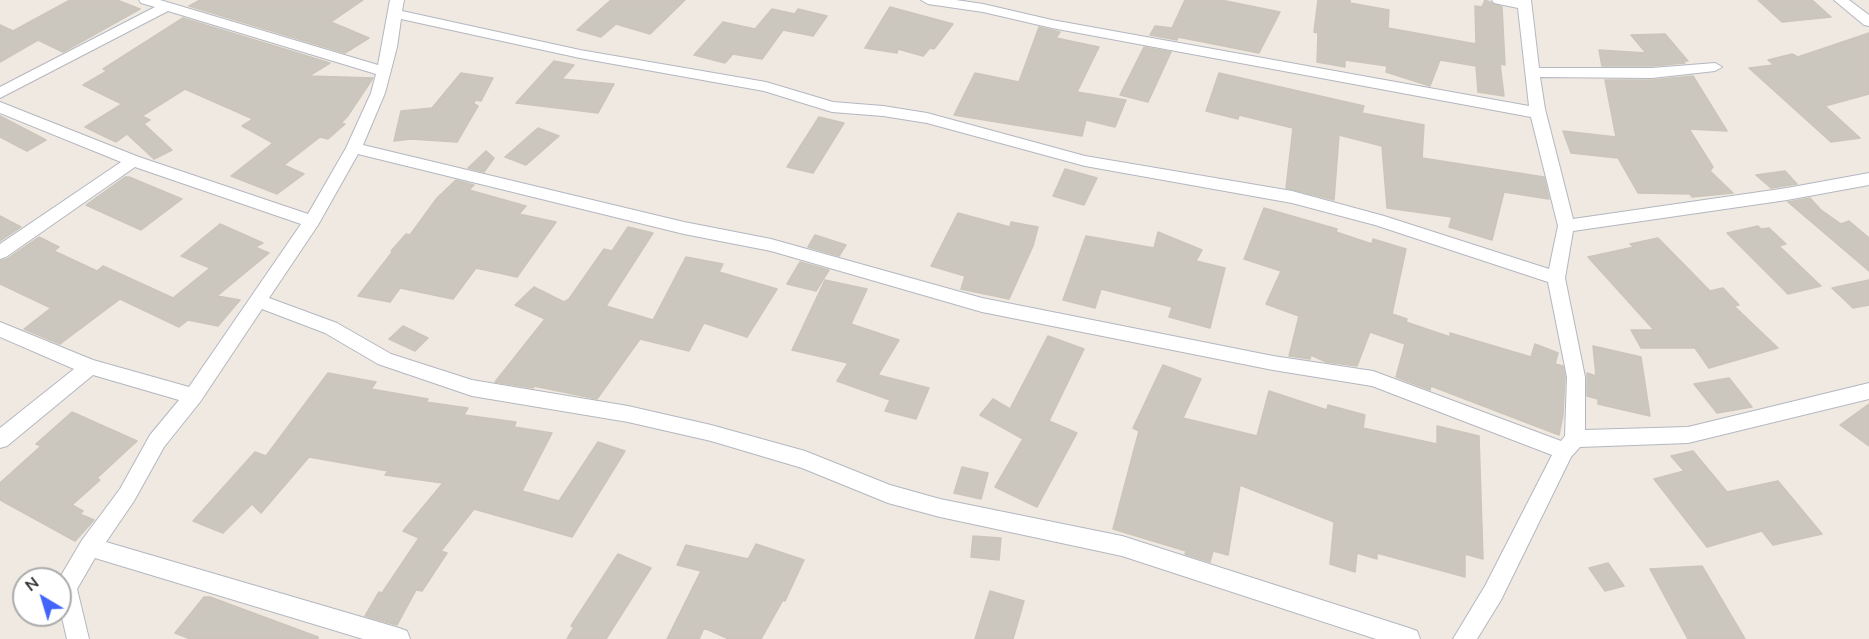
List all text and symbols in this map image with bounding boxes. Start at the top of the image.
north arrow [12,567,72,627]
text: N [21,572,44,597]

